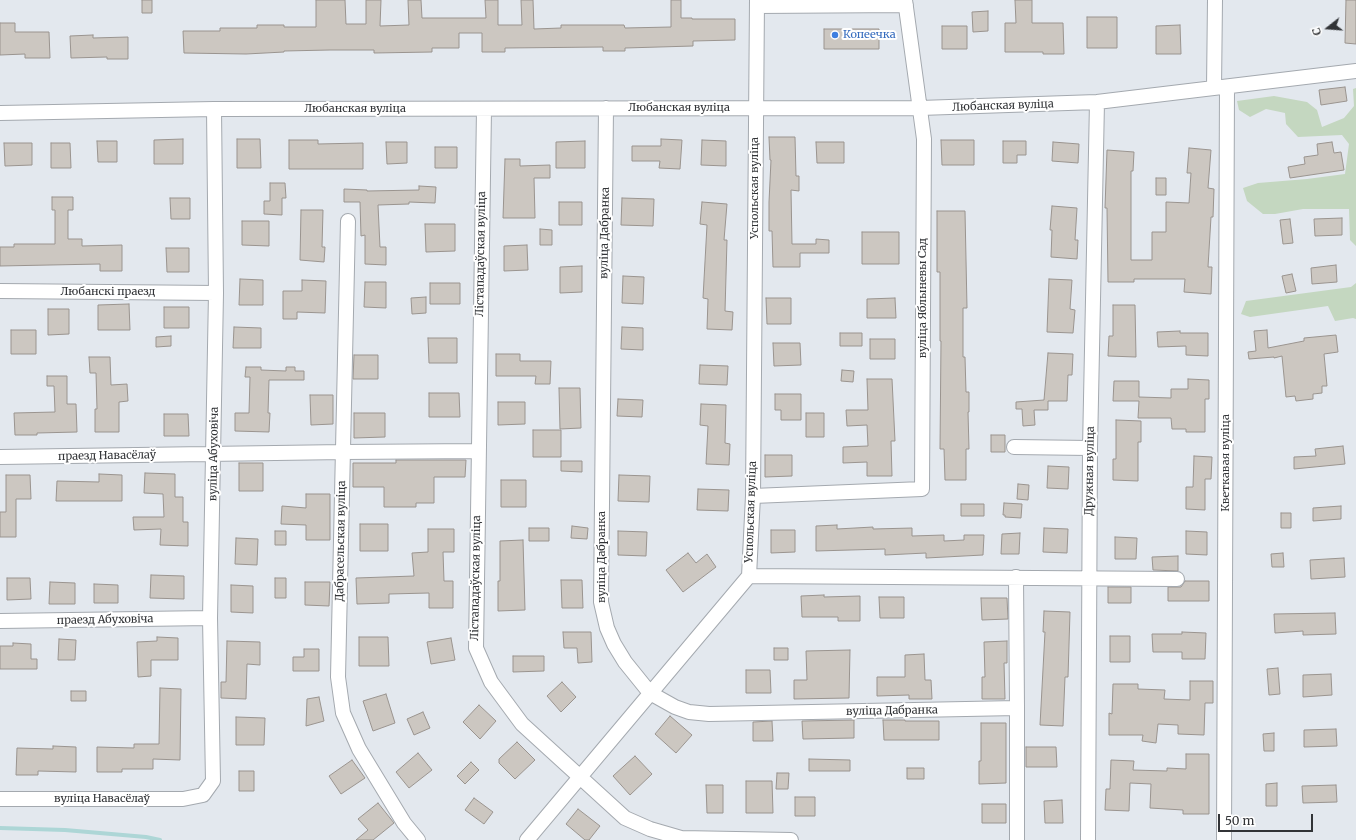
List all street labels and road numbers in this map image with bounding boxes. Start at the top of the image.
street label: Любанская вуліца [952,98,1054,114]
street label: Любанская вуліца [628,101,730,115]
street label: Любанская вуліца [304,102,406,116]
street label: Успольская вуліца [748,137,762,239]
street label: вуліца Дабранка [598,187,612,279]
street label: Лістападаўская вуліца [473,191,489,317]
street label: вуліца Яблыневы Сад [916,238,930,358]
street label: Любанскі праезд [61,285,155,299]
street label: вуліца Абуховіча [207,407,221,501]
street label: Кветкавая вуліца [1219,414,1233,512]
street label: Дружная вуліца [1083,426,1097,516]
street label: праезд Навасёлаў [58,449,156,463]
street label: Успольская вуліца [743,461,759,563]
street label: Дабрасельская вуліца [333,480,349,602]
street label: вуліца Дабранка [595,511,609,603]
street label: Лістападаўская вуліца [468,515,484,641]
street label: праезд Абуховіча [57,613,153,627]
street label: вуліца Дабранка [846,704,938,718]
street label: вуліца Навасёлаў [54,792,150,806]

